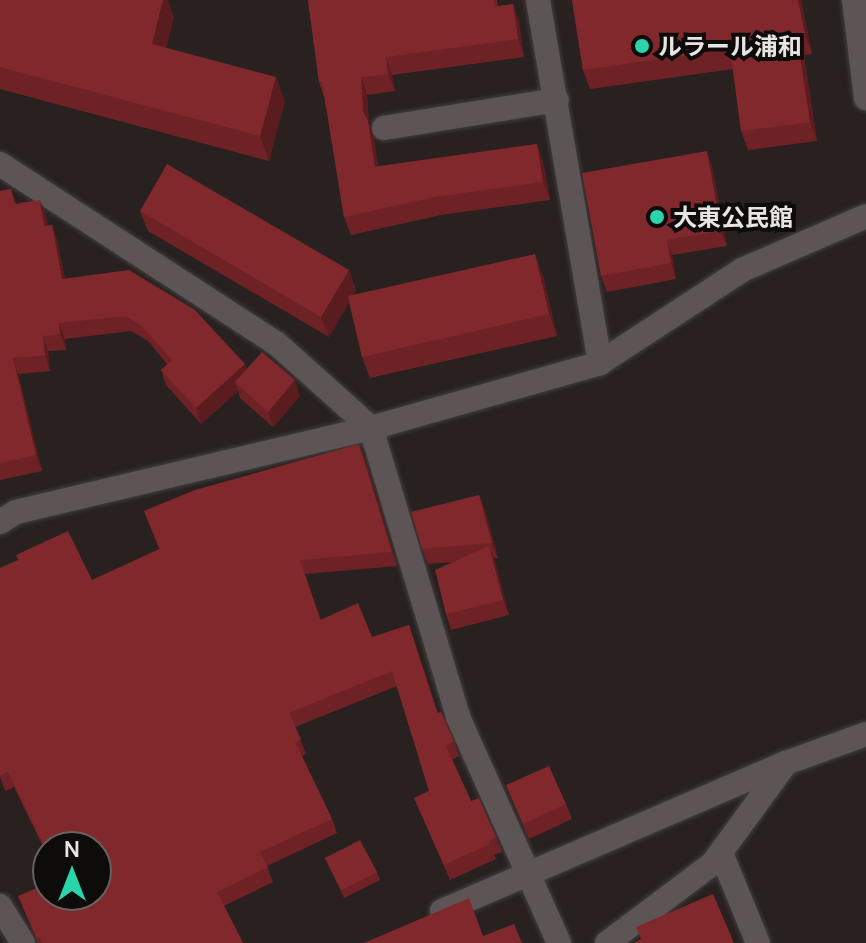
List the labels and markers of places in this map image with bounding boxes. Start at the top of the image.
place label: ルラール浦和 [658,32,802,60]
marker: ルラール浦和 [633,37,651,55]
place label: 大東公民館 [673,203,793,231]
marker: 大東公民館 [648,208,666,226]

